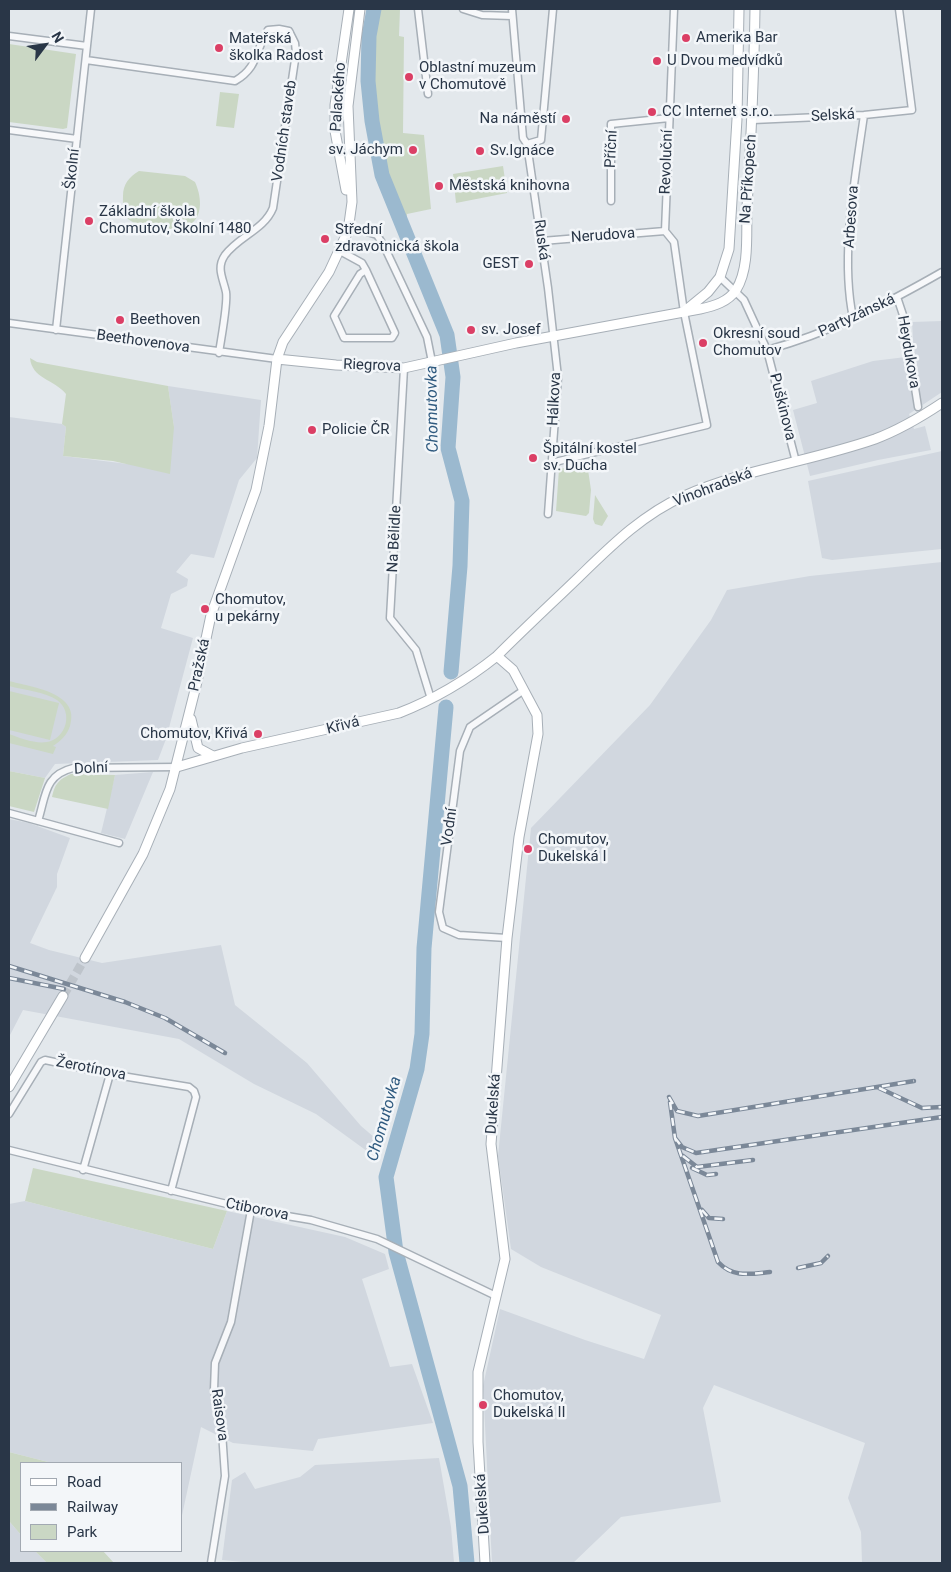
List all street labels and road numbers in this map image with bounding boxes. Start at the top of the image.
street label: Palackého [328,62,350,132]
street label: Vodních staveb [269,79,301,183]
street label: Selská [811,106,855,126]
street label: Revoluční [657,129,677,195]
street label: Příční [602,130,622,168]
street label: Na Příkopech [737,134,761,224]
street label: Školní [62,148,84,190]
street label: Arbesova [841,185,863,249]
street label: Ruská [529,218,553,262]
street label: Nerudova [570,225,636,247]
street label: Partyzánská [816,290,898,342]
street label: Heydukova [893,314,923,390]
street label: Beethovenova [95,327,191,357]
street label: Riegrova [343,356,401,376]
street label: Puškinova [765,371,799,443]
street label: Hálkova [545,372,565,426]
street label: Vinohradská [671,465,755,511]
street label: Na Bělidle [384,505,406,573]
street label: Pražská [186,637,214,693]
street label: Křivá [325,713,361,739]
street label: Dolní [74,759,108,779]
street label: Vodní [438,807,462,847]
street label: Žerotínova [54,1053,128,1085]
street label: Dukelská [483,1073,505,1135]
street label: Ctiborova [224,1195,290,1225]
street label: Raisova [206,1388,232,1442]
street label: Dukelská [472,1473,494,1535]

